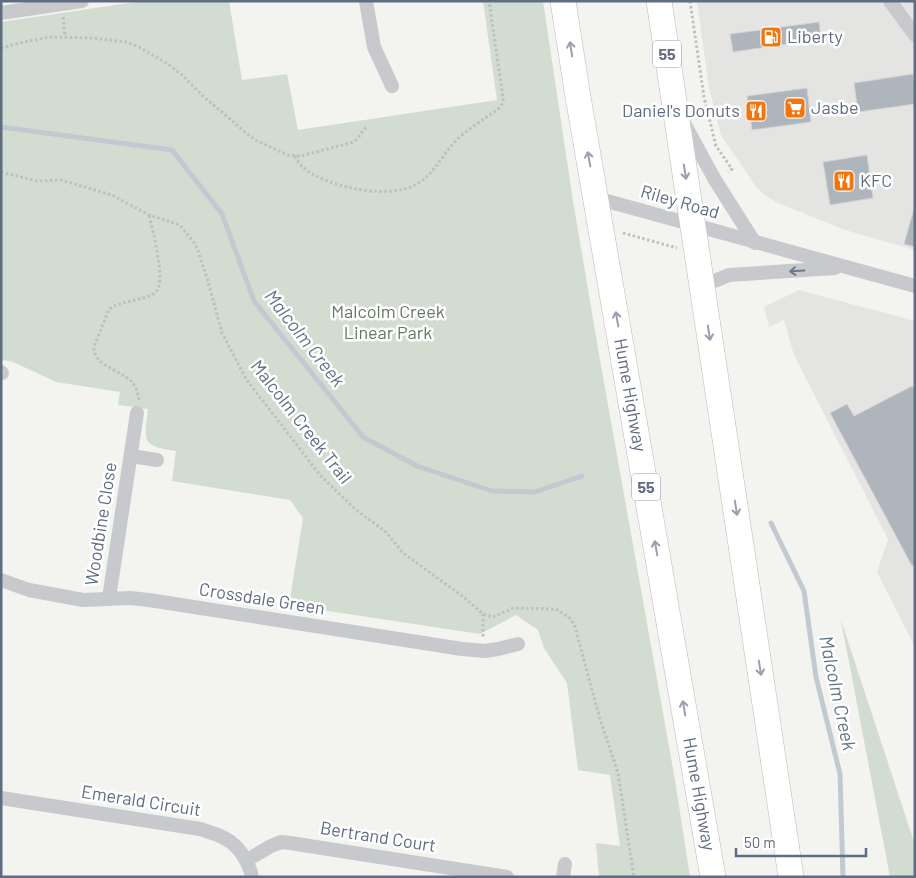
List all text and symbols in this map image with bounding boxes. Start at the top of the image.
fuel station icon: Liberty [759,25,783,49]
place label: Liberty [787,25,843,47]
road number: 55 [653,41,681,68]
one-way arrow [565,42,575,58]
supermarket icon: Jasbe [783,96,807,120]
place label: Jasbe [811,96,859,118]
place label: Daniel's Donuts [622,99,740,121]
restaurant icon: Daniel's Donuts [744,99,768,123]
one-way arrow [583,151,593,167]
one-way arrow [680,164,690,180]
restaurant icon: KFC [832,169,856,193]
place label: KFC [860,169,892,191]
street label: Riley Road [638,179,722,223]
one-way arrow [790,266,806,275]
water label: Malcolm Creek [260,285,351,391]
park label: Malcolm Creek Linear Park [331,300,445,343]
one-way arrow [611,311,621,327]
one-way arrow [704,325,714,341]
street label: Hume Highway [610,336,652,453]
street label: Malcolm Creek Trail [247,355,357,488]
street label: Woodbine Close [79,461,121,587]
road number: 55 [632,474,660,501]
one-way arrow [731,499,741,515]
one-way arrow [651,540,661,556]
street label: Crossdale Green [198,577,327,619]
water label: Malcolm Creek [815,633,862,753]
one-way arrow [755,660,765,676]
one-way arrow [679,700,689,716]
street label: Hume Highway [679,735,721,852]
street label: Emerald Circuit [80,780,202,820]
street label: Bertrand Court [319,816,438,856]
scale bar [736,826,866,858]
text: 50 m [744,833,776,851]

